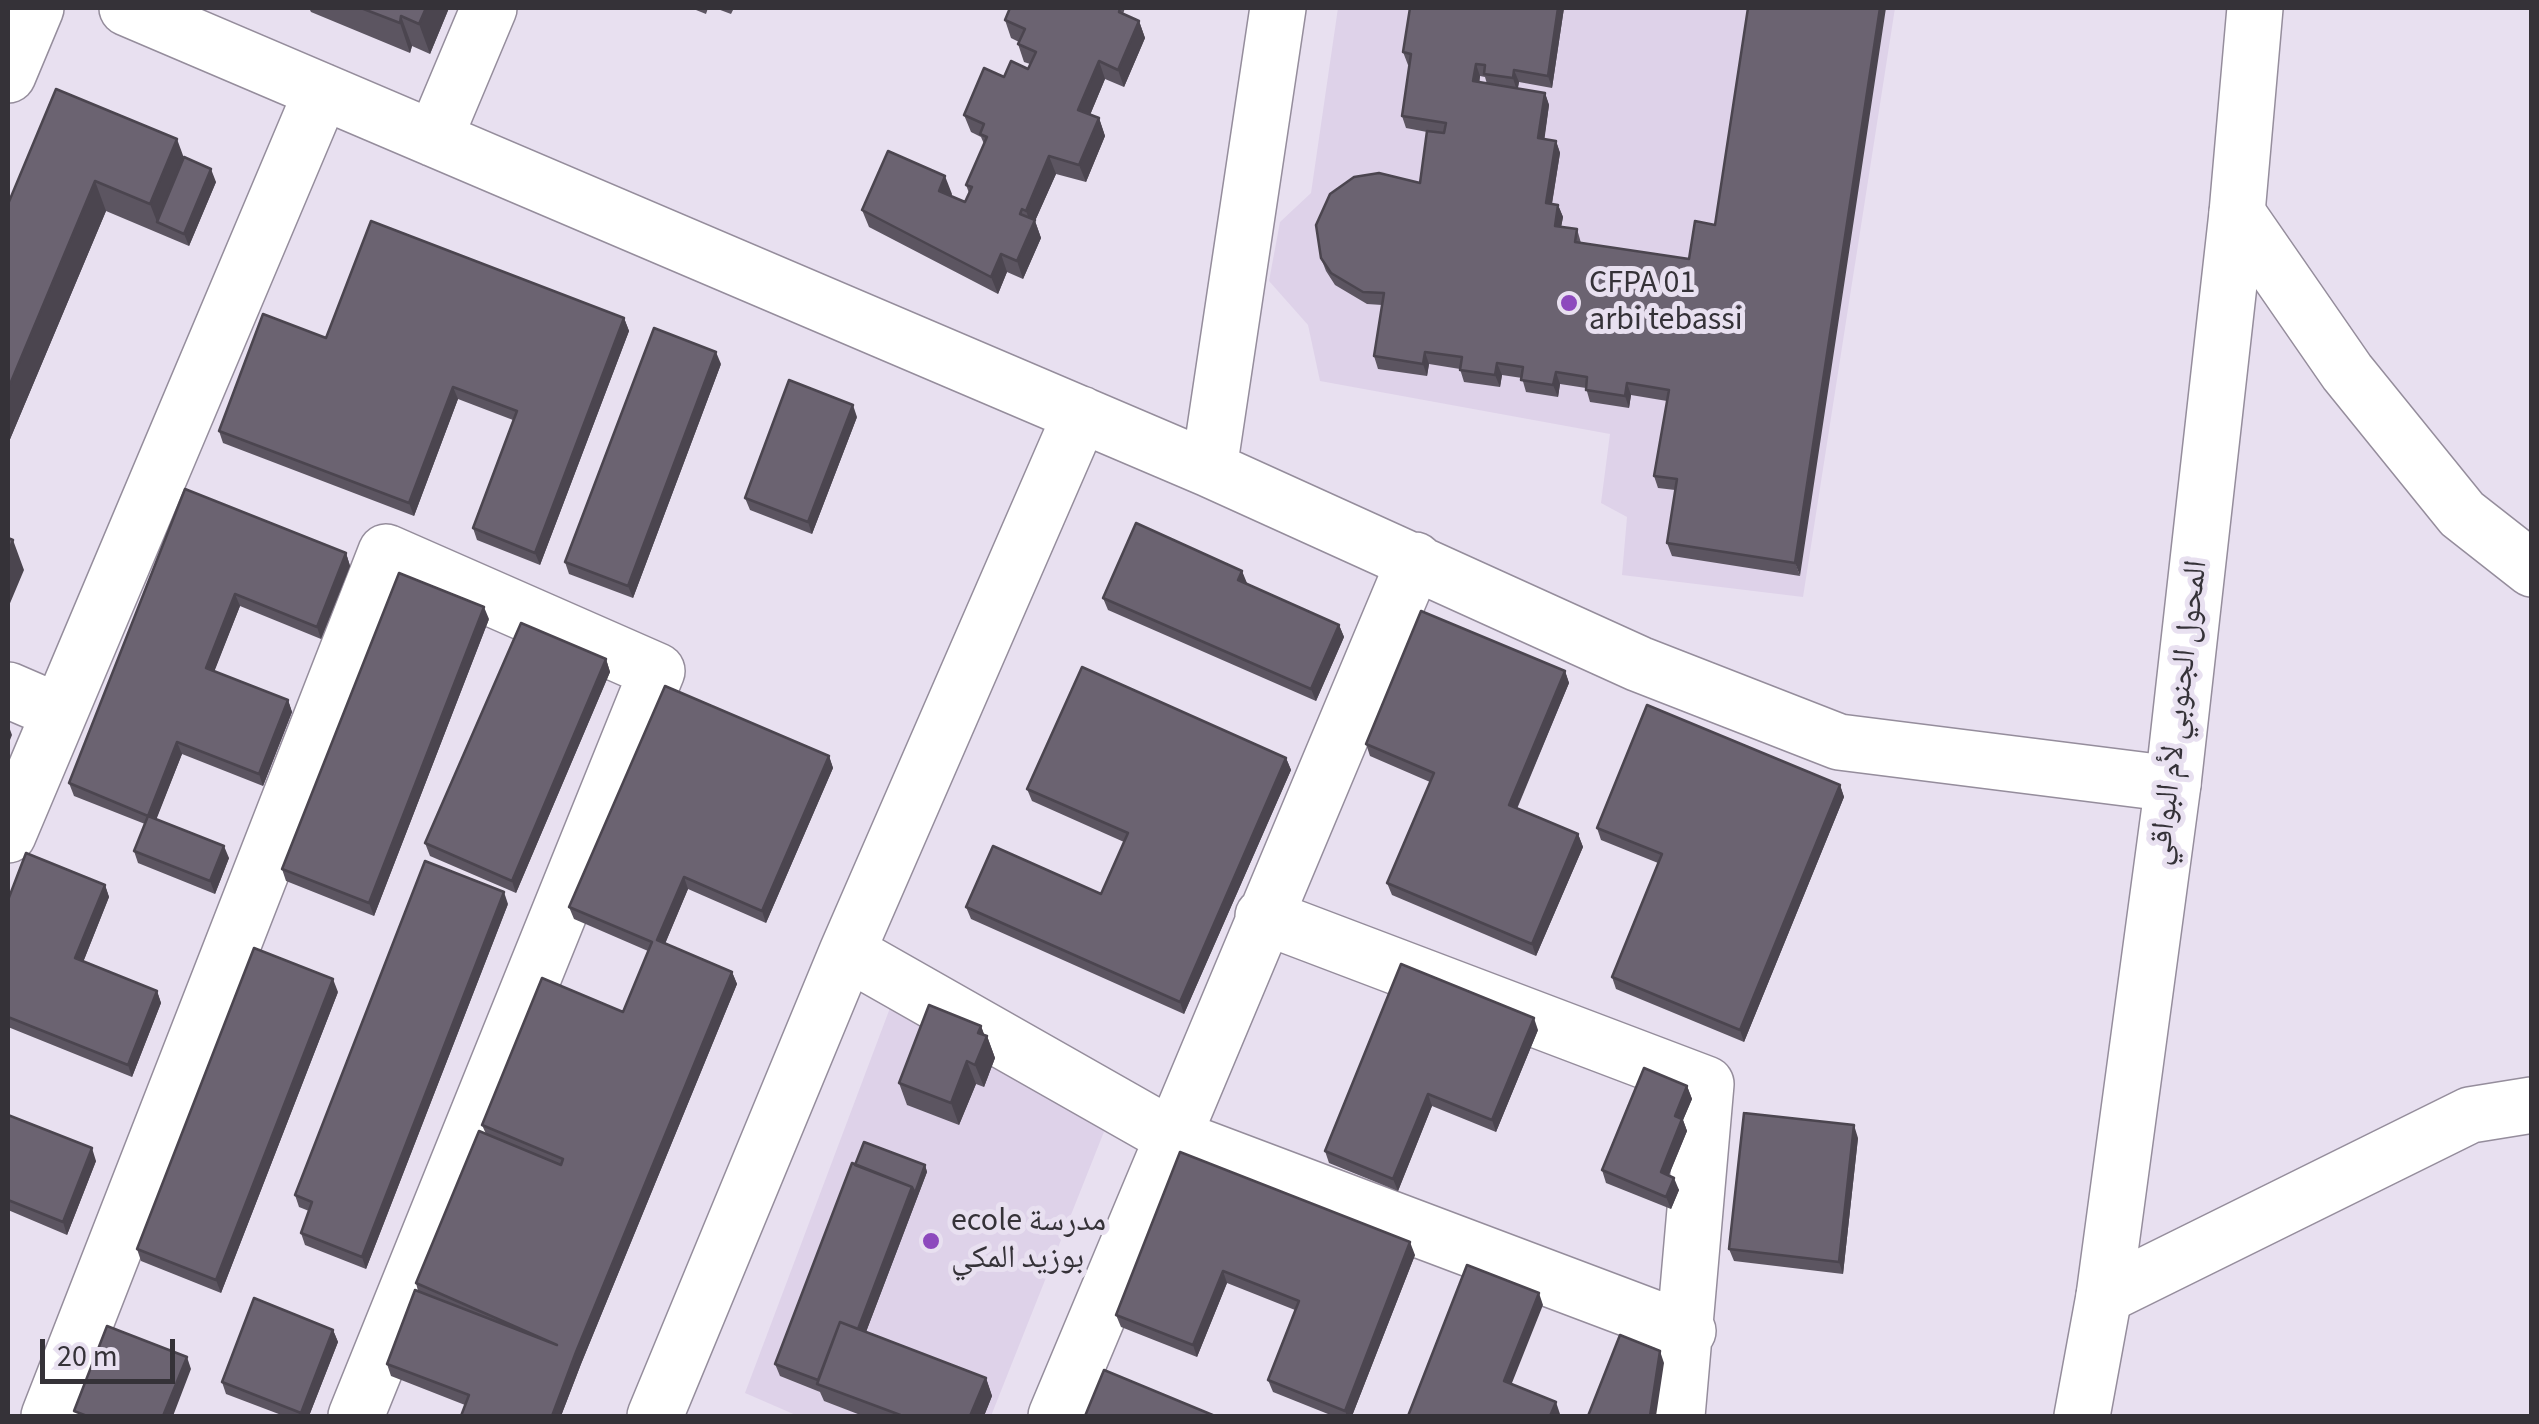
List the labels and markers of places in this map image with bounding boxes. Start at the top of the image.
place label: CFPA 01 arbi tebassi [1589,266,1743,341]
marker: CFPA 01 arbi tebassi [1558,292,1580,314]
place label: ecole مدرسة بوزيد المكي [951,1204,1106,1279]
marker: ecole مدرسة بوزيد المكي [920,1230,942,1252]

